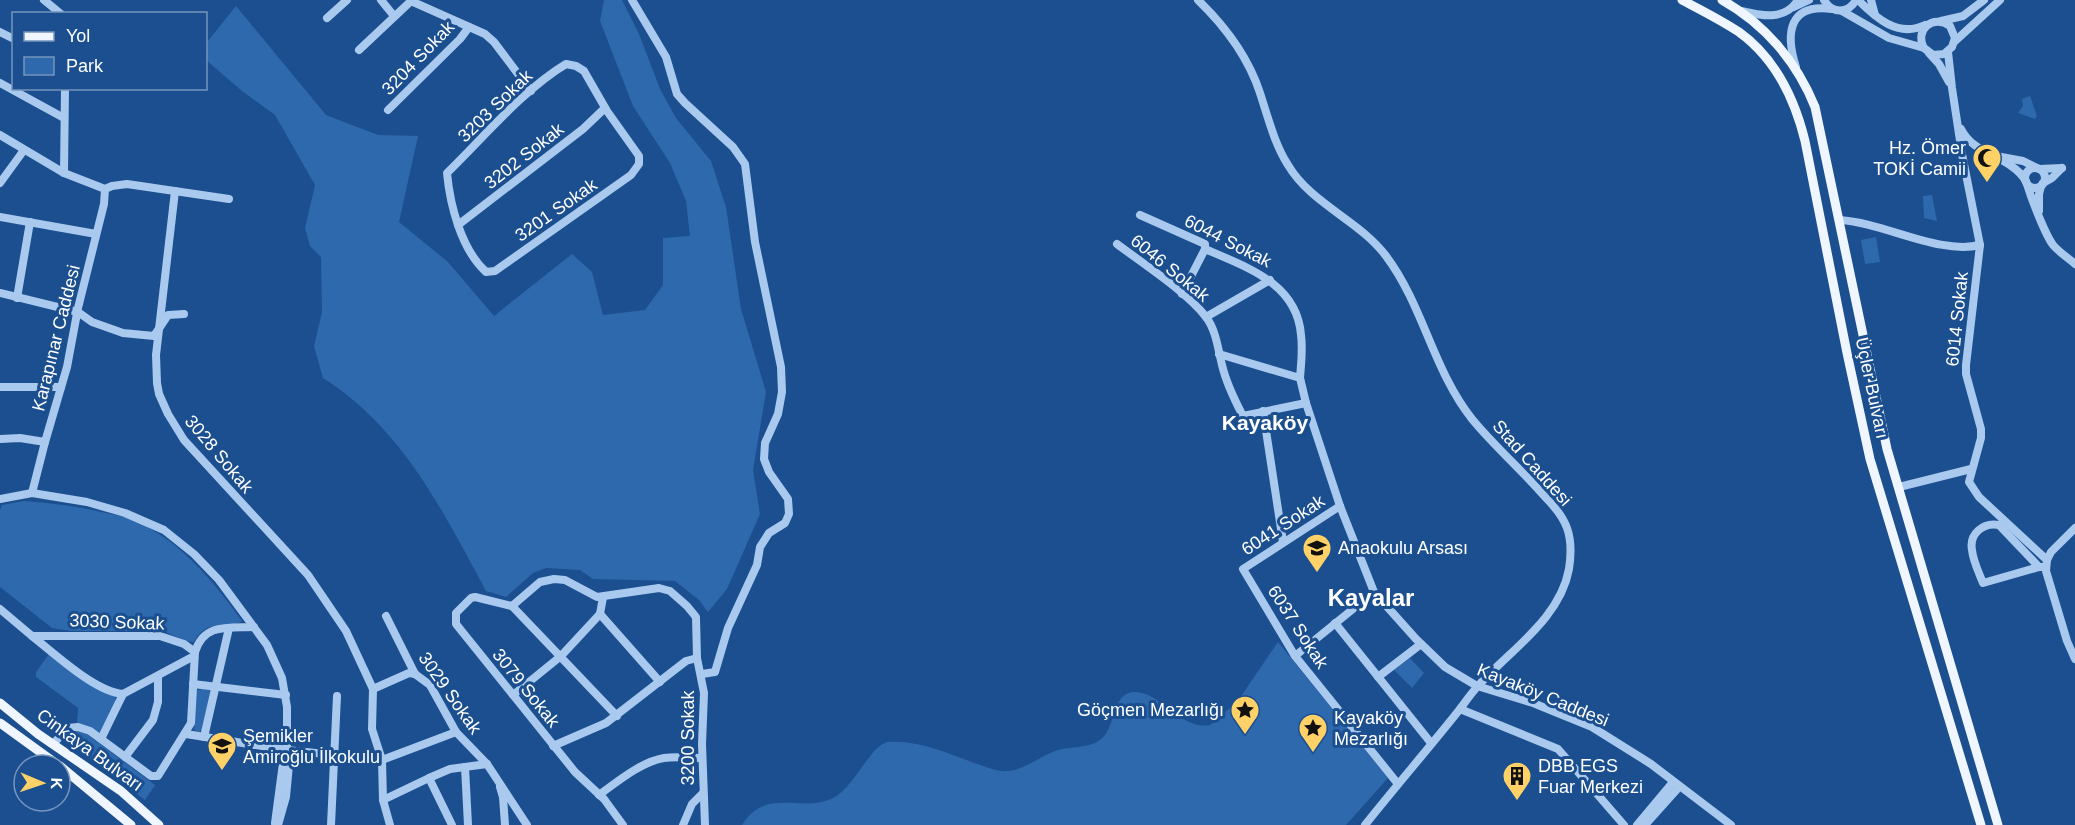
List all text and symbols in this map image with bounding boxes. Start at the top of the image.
legend [12,12,207,90]
street label: 3204 Sokak [378,16,459,99]
text: Yol [66,26,90,46]
text: Park [66,56,104,76]
street label: 3203 Sokak [454,65,537,146]
street label: 3202 Sokak [480,118,568,193]
place label: Hz. Ömer TOKİ Camii [1873,138,1966,179]
mosque icon: Hz. Ömer TOKİ Camii [1971,142,2003,184]
street label: 3201 Sokak [511,174,601,245]
street label: 6044 Sokak [1181,211,1276,272]
street label: 6046 Sokak [1127,230,1214,306]
street label: Karapınar Caddesi [28,263,84,413]
street label: 6014 Sokak [1942,270,1972,367]
street label: Üçler Bulvarı [1852,336,1892,440]
street label: 3028 Sokak [181,411,258,498]
district label: Kayaköy [1222,411,1309,434]
street label: Stad Caddesi [1488,416,1576,510]
street label: 6041 Sokak [1238,490,1329,559]
school or university icon: Anaokulu Arsası [1301,532,1333,574]
place label: Anaokulu Arsası [1338,538,1468,558]
street label: 6037 Sokak [1264,582,1333,673]
district label: Kayalar [1328,584,1414,611]
street label: 3030 Sokak [69,610,166,634]
street label: 3079 Sokak [488,645,564,732]
street label: 3029 Sokak [415,648,486,738]
street label: Kayaköy Caddesi [1474,659,1612,731]
street label: 3200 Sokak [678,689,698,786]
place icon: Göçmen Mezarlığı [1229,694,1261,736]
place label: Göçmen Mezarlığı [1077,700,1224,720]
street label: Cinkaya Bulvarı [33,705,147,795]
place label: Kayaköy Mezarlığı [1334,708,1408,749]
place icon: Kayaköy Mezarlığı [1297,712,1329,754]
place label: Şemikler Amiroğlu İlkokulu [243,726,380,767]
school or university icon: Şemikler Amiroğlu İlkokulu [206,730,238,772]
north arrow [12,753,72,813]
place label: DBB EGS Fuar Merkezi [1538,756,1643,797]
building icon: DBB EGS Fuar Merkezi [1501,760,1533,802]
text: K [48,777,65,790]

